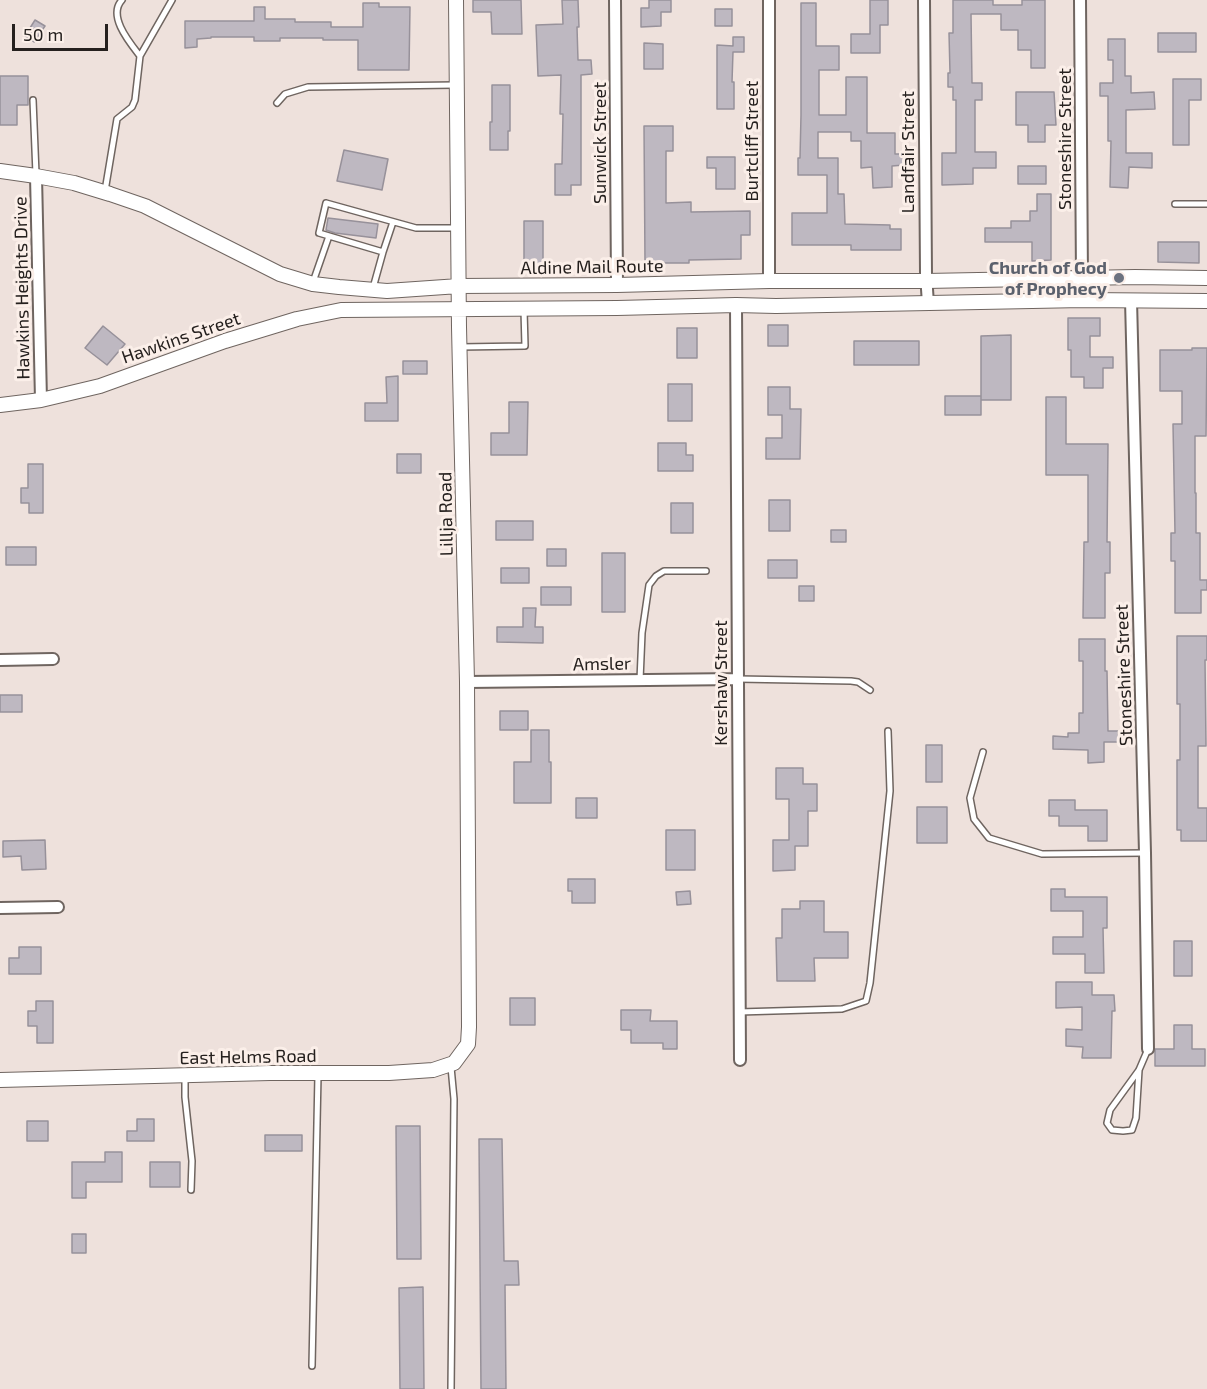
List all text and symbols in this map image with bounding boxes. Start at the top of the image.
scale bar [15,12,111,50]
text: 50 m [23,23,63,45]
street label: Stoneshire Street [1054,68,1076,210]
street label: Burtcliff Street [741,81,763,201]
street label: Sunwick Street [589,82,611,204]
street label: Landfair Street [897,91,919,213]
street label: Hawkins Heights Drive [10,196,34,380]
street label: Aldine Mail Route [520,255,664,279]
place label: Church of God of Prophecy [989,257,1107,300]
marker: Church of God of Prophecy [1112,271,1126,285]
street label: Hawkins Street [119,308,243,368]
street label: Lillja Road [434,472,458,556]
street label: Stoneshire Street [1111,604,1137,746]
street label: Kershaw Street [710,620,732,746]
street label: Amsler [573,653,631,675]
street label: East Helms Road [179,1045,317,1069]

